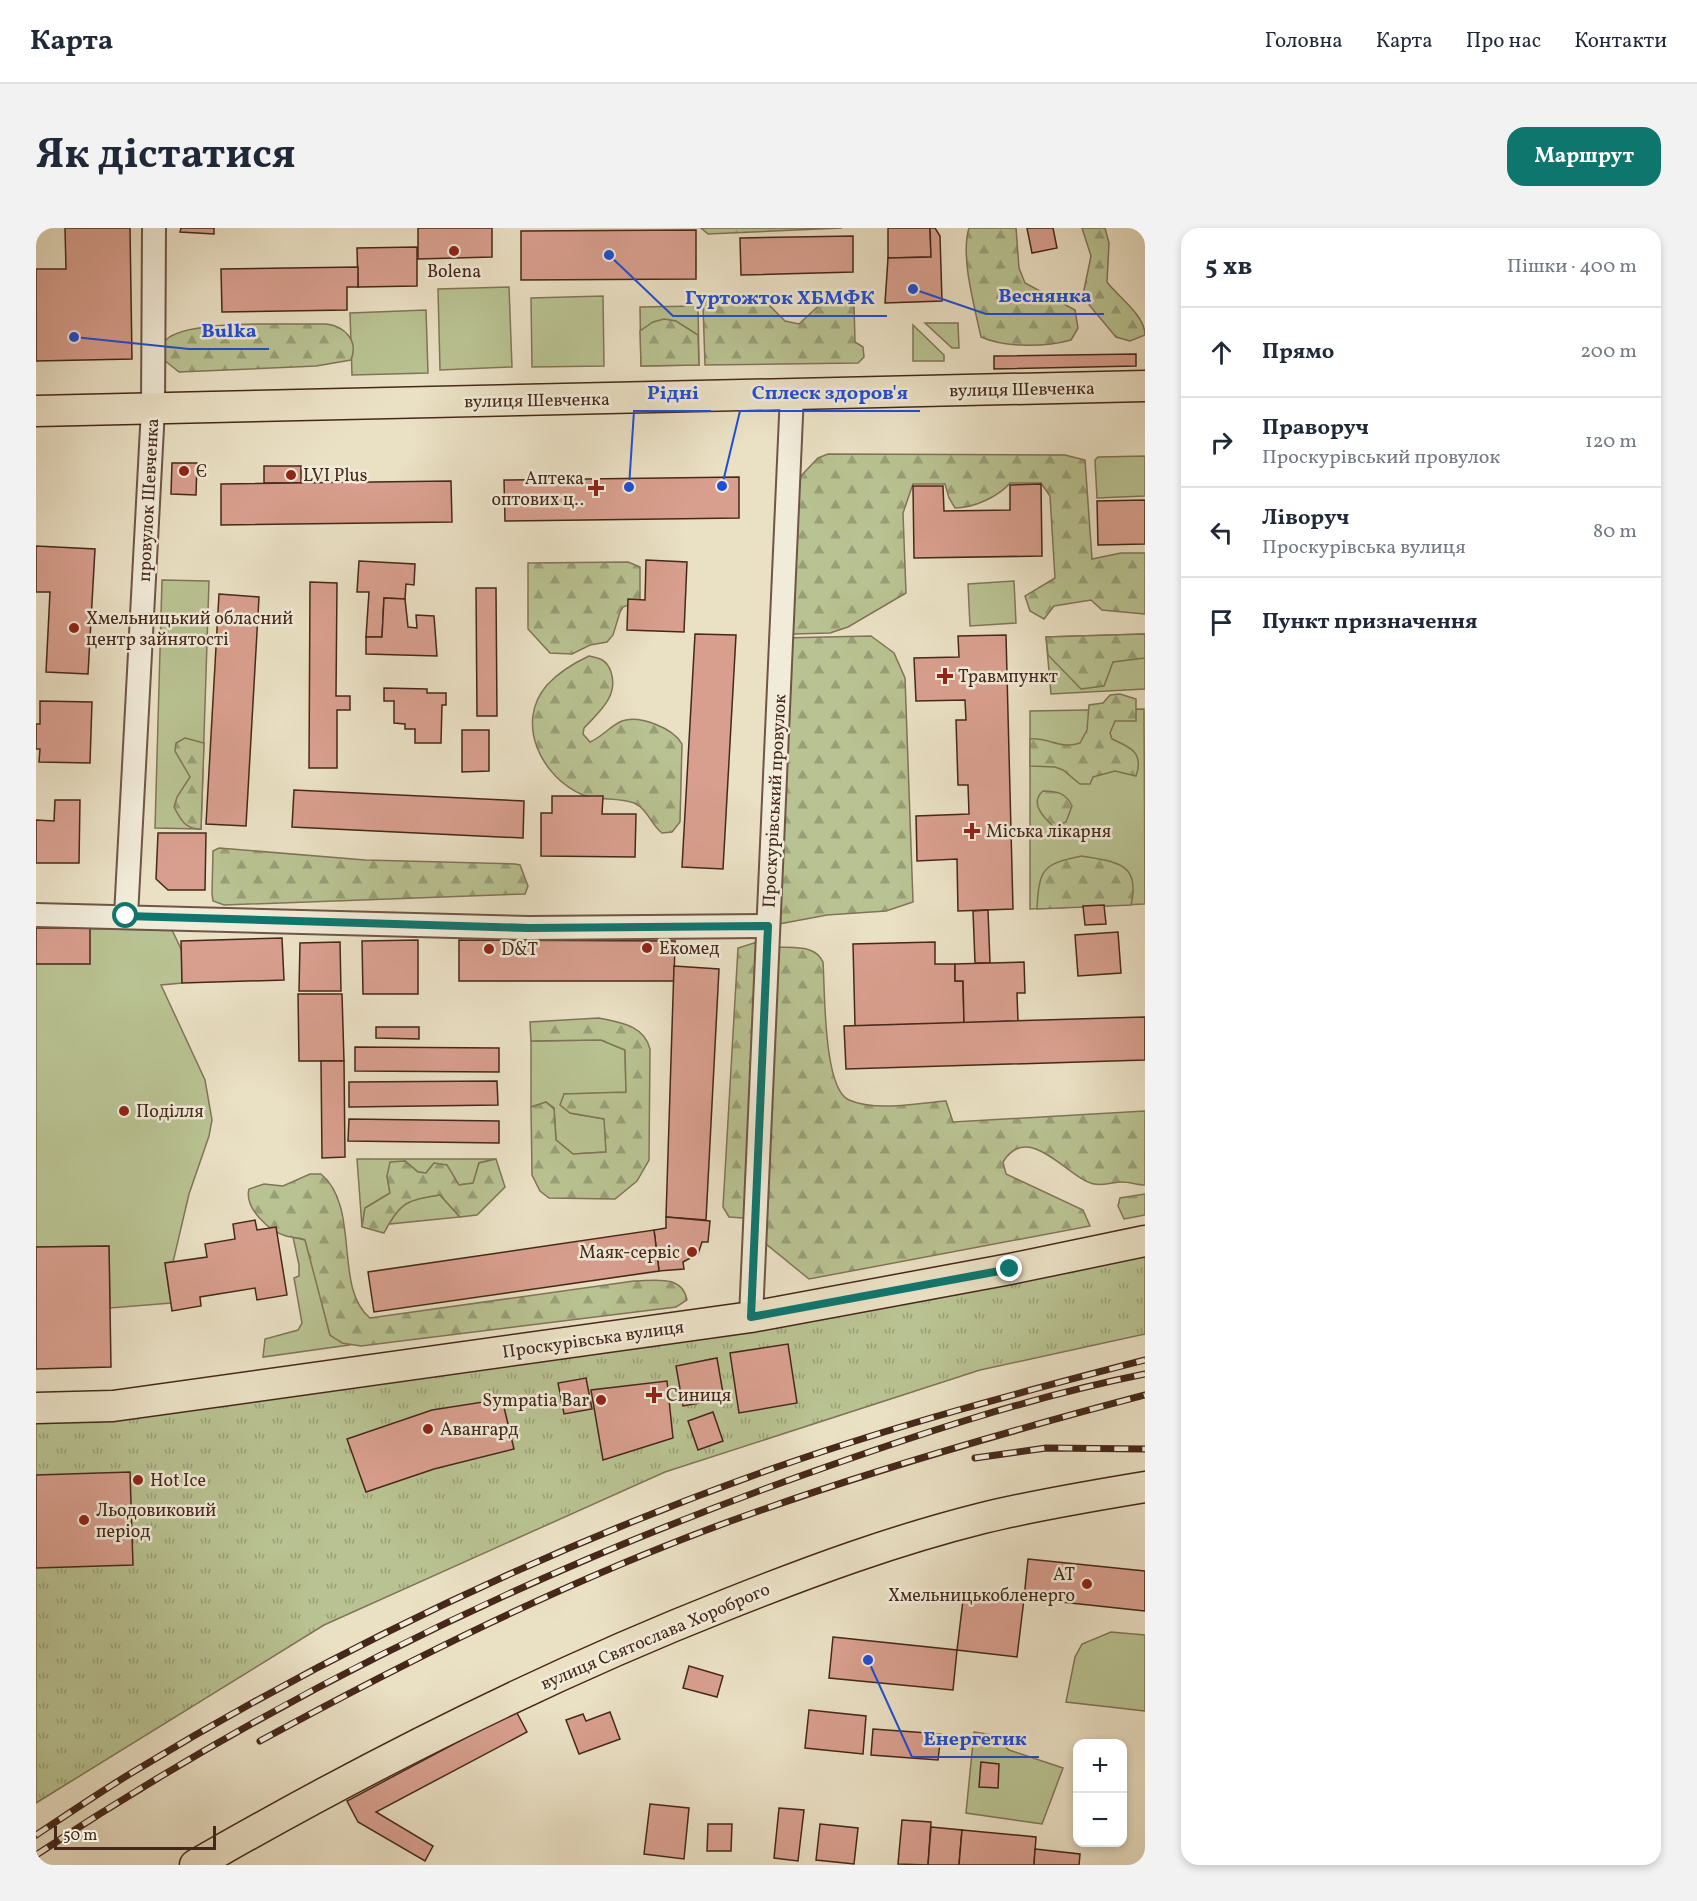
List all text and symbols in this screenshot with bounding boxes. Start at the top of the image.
text: Карта [30,22,113,61]
text: Головна [1265,27,1343,56]
text: Карта [1376,27,1433,56]
text: Про нас [1466,27,1541,56]
text: Контакти [1574,27,1667,56]
text: Як дістатися [36,127,296,186]
button: Маршрут [1507,127,1661,186]
marker: Bolena [447,244,461,258]
text: 5 хв [1205,249,1252,285]
text: Пішки · 400 m [1507,253,1637,281]
place label: Bolena [427,260,481,285]
callout: Веснянка [986,276,1104,314]
callout: Гуртожток ХБМФК [673,278,887,316]
text: Веснянка [998,283,1092,311]
text: Гуртожток ХБМФК [685,285,875,313]
callout: Bulka [189,311,269,349]
text: Bulka [201,318,257,346]
icon: ahead [1205,336,1238,369]
text: Прямо [1262,337,1334,368]
text: 200 m [1580,338,1637,366]
callout: Рідні [634,373,711,411]
callout: Сплеск здоров'я [740,373,920,411]
street label: вулиця Шевченка [949,377,1095,404]
text: Рідні [647,380,699,408]
text: Сплеск здоров'я [752,380,908,408]
street label: вулиця Шевченка [464,388,610,415]
text: Праворуч [1262,413,1369,444]
street label: провулок Шевченка [133,418,166,582]
icon: right [1205,426,1238,459]
text: 120 m [1585,428,1637,456]
text: Проскурівський провулок [1262,444,1500,472]
place label: Є [196,460,207,485]
marker: Є [177,464,191,478]
place label: LVI Plus [303,464,367,489]
place label: Аптека оптових ц‥ [491,467,584,513]
marker: LVI Plus [284,468,298,482]
marker: Аптека оптових ц‥ [589,481,603,495]
text: Ліворуч [1262,503,1349,534]
icon: left [1205,516,1238,549]
text: 80 m [1593,518,1637,546]
text: Проскурівська вулиця [1262,534,1466,562]
icon: arrive [1205,606,1238,639]
place label: Хмельницький обласний центр зайнятості [86,607,293,653]
text: Пункт призначення [1262,607,1478,638]
marker: Хмельницький обласний центр зайнятості [67,621,81,635]
place label: Травмпункт [958,665,1058,690]
marker: Травмпункт [936,667,954,685]
street label: Проскурівський провулок [757,693,794,909]
place label: Міська лікарня [986,820,1111,845]
marker: Міська лікарня [963,822,981,840]
route start [112,902,138,928]
place label: Екомед [659,937,720,962]
place label: D&T [501,938,538,963]
marker: Екомед [640,941,654,955]
marker: D&T [482,942,496,956]
place label: Поділля [136,1100,204,1125]
marker: Поділля [117,1104,131,1118]
place label: Маяк-сервіс [579,1241,680,1266]
marker: Маяк-сервіс [685,1245,699,1259]
route end [996,1255,1022,1281]
street label: Проскурівська вулиця [501,1315,686,1366]
place label: Синиця [666,1384,731,1409]
marker: Синиця [647,1388,661,1402]
place label: Sympatia Bar [482,1389,589,1414]
marker: Sympatia Bar [594,1393,608,1407]
place label: Авангард [440,1418,519,1443]
marker: Авангард [421,1422,435,1436]
place label: Hot Ice [150,1469,206,1494]
marker: Hot Ice [131,1473,145,1487]
place label: Льодовиковий період [96,1499,216,1545]
marker: Льодовиковий період [77,1513,91,1527]
place label: АТ Хмельницькобленерго [888,1563,1075,1609]
marker: АТ Хмельницькобленерго [1080,1577,1094,1591]
street label: вулиця Святослава Хороброго [537,1578,774,1697]
callout: Енергетик [912,1719,1039,1757]
text: Енергетик [923,1726,1027,1754]
map controls [1073,1739,1127,1847]
button: + [1073,1739,1127,1793]
button: − [1073,1793,1127,1847]
scale bar [54,1823,216,1850]
text: 50 m [63,1825,97,1847]

